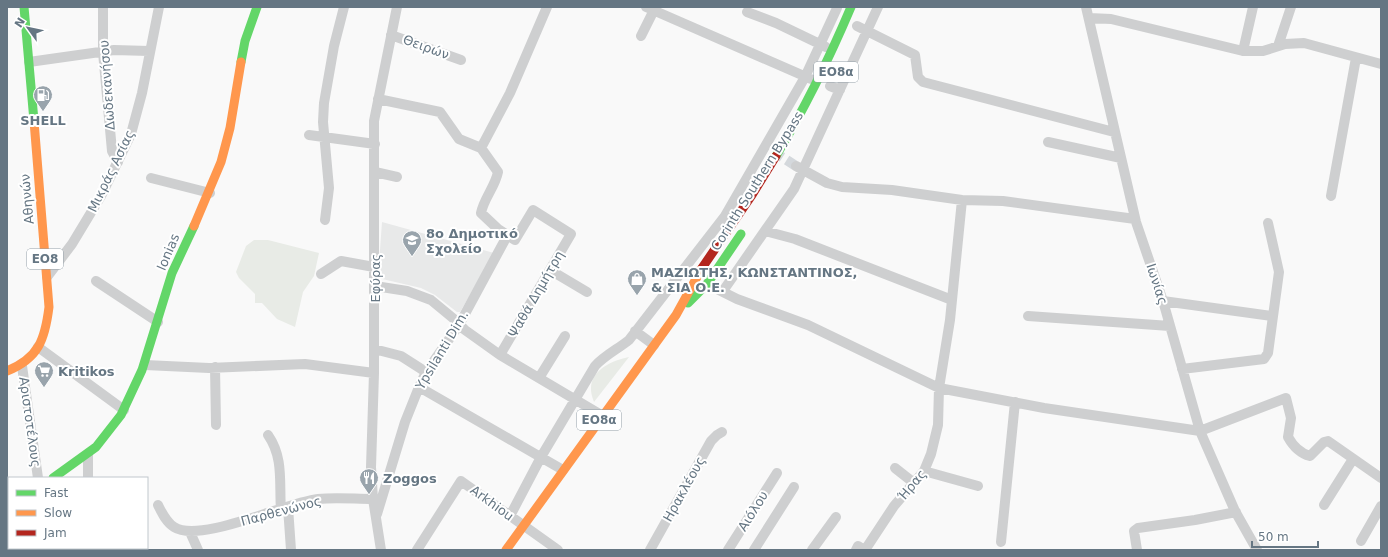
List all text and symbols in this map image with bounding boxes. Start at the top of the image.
north arrow [8,8,48,48]
text: N [12,15,28,30]
street label: Θειρών [401,32,451,62]
street label: Δωδεκανήσου [96,39,118,131]
road number: ΕΟ8α [814,62,858,82]
fuel station icon: SHELL [32,84,54,112]
street label: Corinth Southern Bypass [708,108,806,253]
place label: SHELL [20,113,66,128]
street label: Μικράς Ασίας [85,127,137,215]
street label: Αθηνών [17,173,37,225]
place label: 8ο Δημοτικό Σχολείο [426,226,518,256]
school or university icon: 8ο Δημοτικό Σχολείο [401,229,423,257]
street label: Ionias [154,231,182,273]
street label: Ψαθά Δημήτρη [505,248,567,340]
road number: ΕΟ8 [27,249,63,269]
street label: Εφύρας [368,254,383,302]
street label: Ιωνίας [1143,261,1171,307]
place label: ΜΑΖΙΩΤΗΣ, ΚΩΝΣΤΑΝΤΙΝΟΣ, & ΣΙΑ Ο.Ε. [651,265,858,295]
shop icon: ΜΑΖΙΩΤΗΣ, ΚΩΝΣΤΑΝΤΙΝΟΣ, & ΣΙΑ Ο.Ε. [626,268,648,296]
street label: Ypsilanti Dim. [412,308,472,393]
supermarket icon: Kritikos [33,360,55,388]
place label: Kritikos [58,364,115,379]
street label: Αριστοτέλους [16,376,44,468]
road number: ΕΟ8α [577,410,621,430]
street label: Ηρακλέους [660,454,708,524]
street label: Ήρας [894,466,929,504]
restaurant icon: Zoggos [358,467,380,495]
place label: Zoggos [383,471,437,486]
legend [8,477,148,549]
street label: Arkhiou [467,482,517,524]
text: Fast [44,486,68,500]
street label: Αιόλου [735,488,771,534]
street label: Παρθενώνος [239,493,323,529]
text: Slow [44,506,72,520]
scale bar [1252,523,1318,549]
text: Jam [43,526,67,540]
text: 50 m [1258,530,1289,544]

